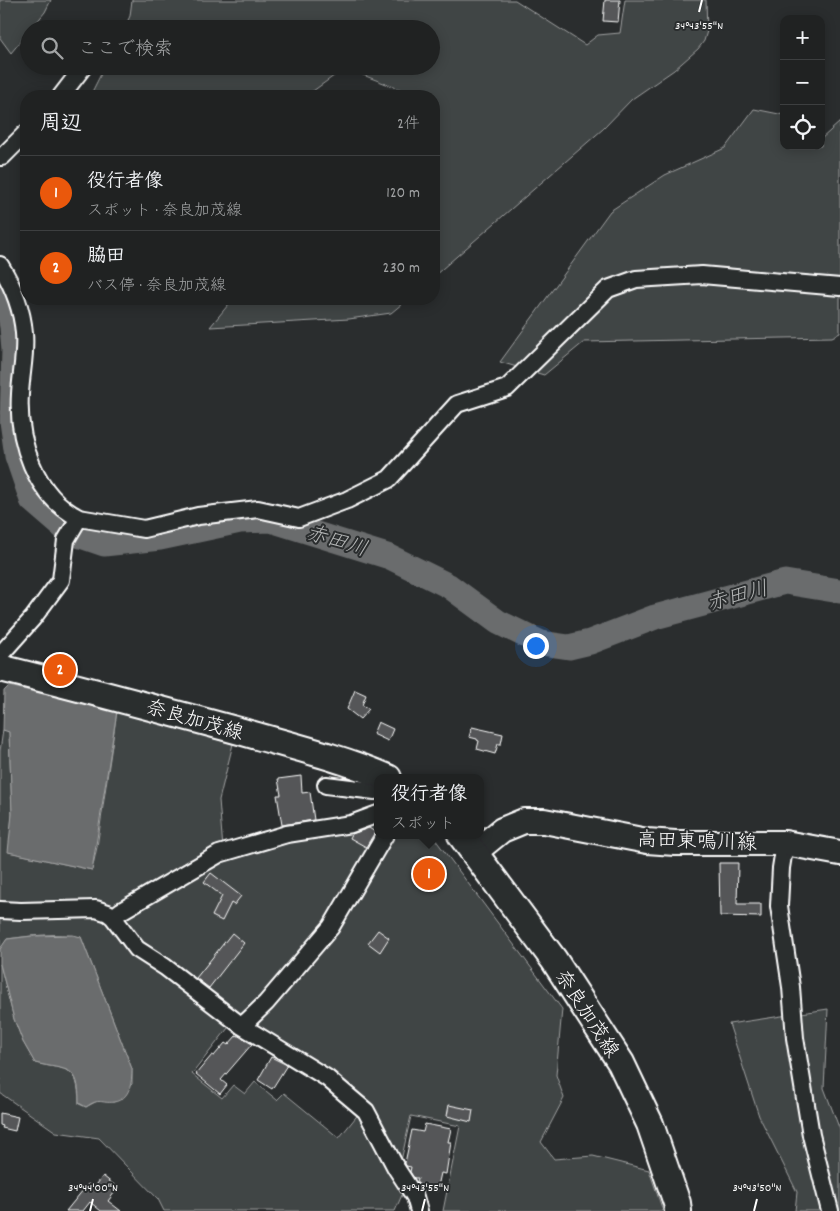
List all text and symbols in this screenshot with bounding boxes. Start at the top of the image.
map controls [780,15,825,150]
button: + [780,15,825,60]
text: 34°43'55"N [675,18,723,35]
search box [20,20,440,75]
icon: search [38,34,66,62]
text: ここで検索 [78,37,173,64]
button: − [780,60,825,105]
button: locate [780,105,825,150]
text: 周辺 [40,110,82,140]
text: 2件 [397,113,420,136]
text: 役行者像 [87,169,163,196]
text: 1 [54,182,58,205]
text: 120 m [386,182,420,205]
text: スポット · 奈良加茂線 [87,200,242,223]
text: 脇田 [87,244,125,271]
text: 2 [53,257,60,280]
text: 230 m [383,257,420,280]
text: バス停 · 奈良加茂線 [87,275,226,298]
water label: 赤田川 [302,519,371,566]
water label: 赤田川 [703,575,772,621]
your location [523,633,549,659]
pin: 2 [44,651,76,689]
street label: 奈良加茂線 [142,695,246,749]
popup [374,774,484,839]
text: 役行者像 [391,782,467,809]
text: スポット [391,813,455,836]
street label: 高田東鳴川線 [636,827,757,859]
pin: 1 [413,855,445,893]
street label: 奈良加茂線 [547,965,624,1064]
text: 34°44'00"N [68,1180,118,1197]
text: 34°43'55"N [401,1180,449,1197]
text: 34°43'50"N [732,1180,782,1197]

